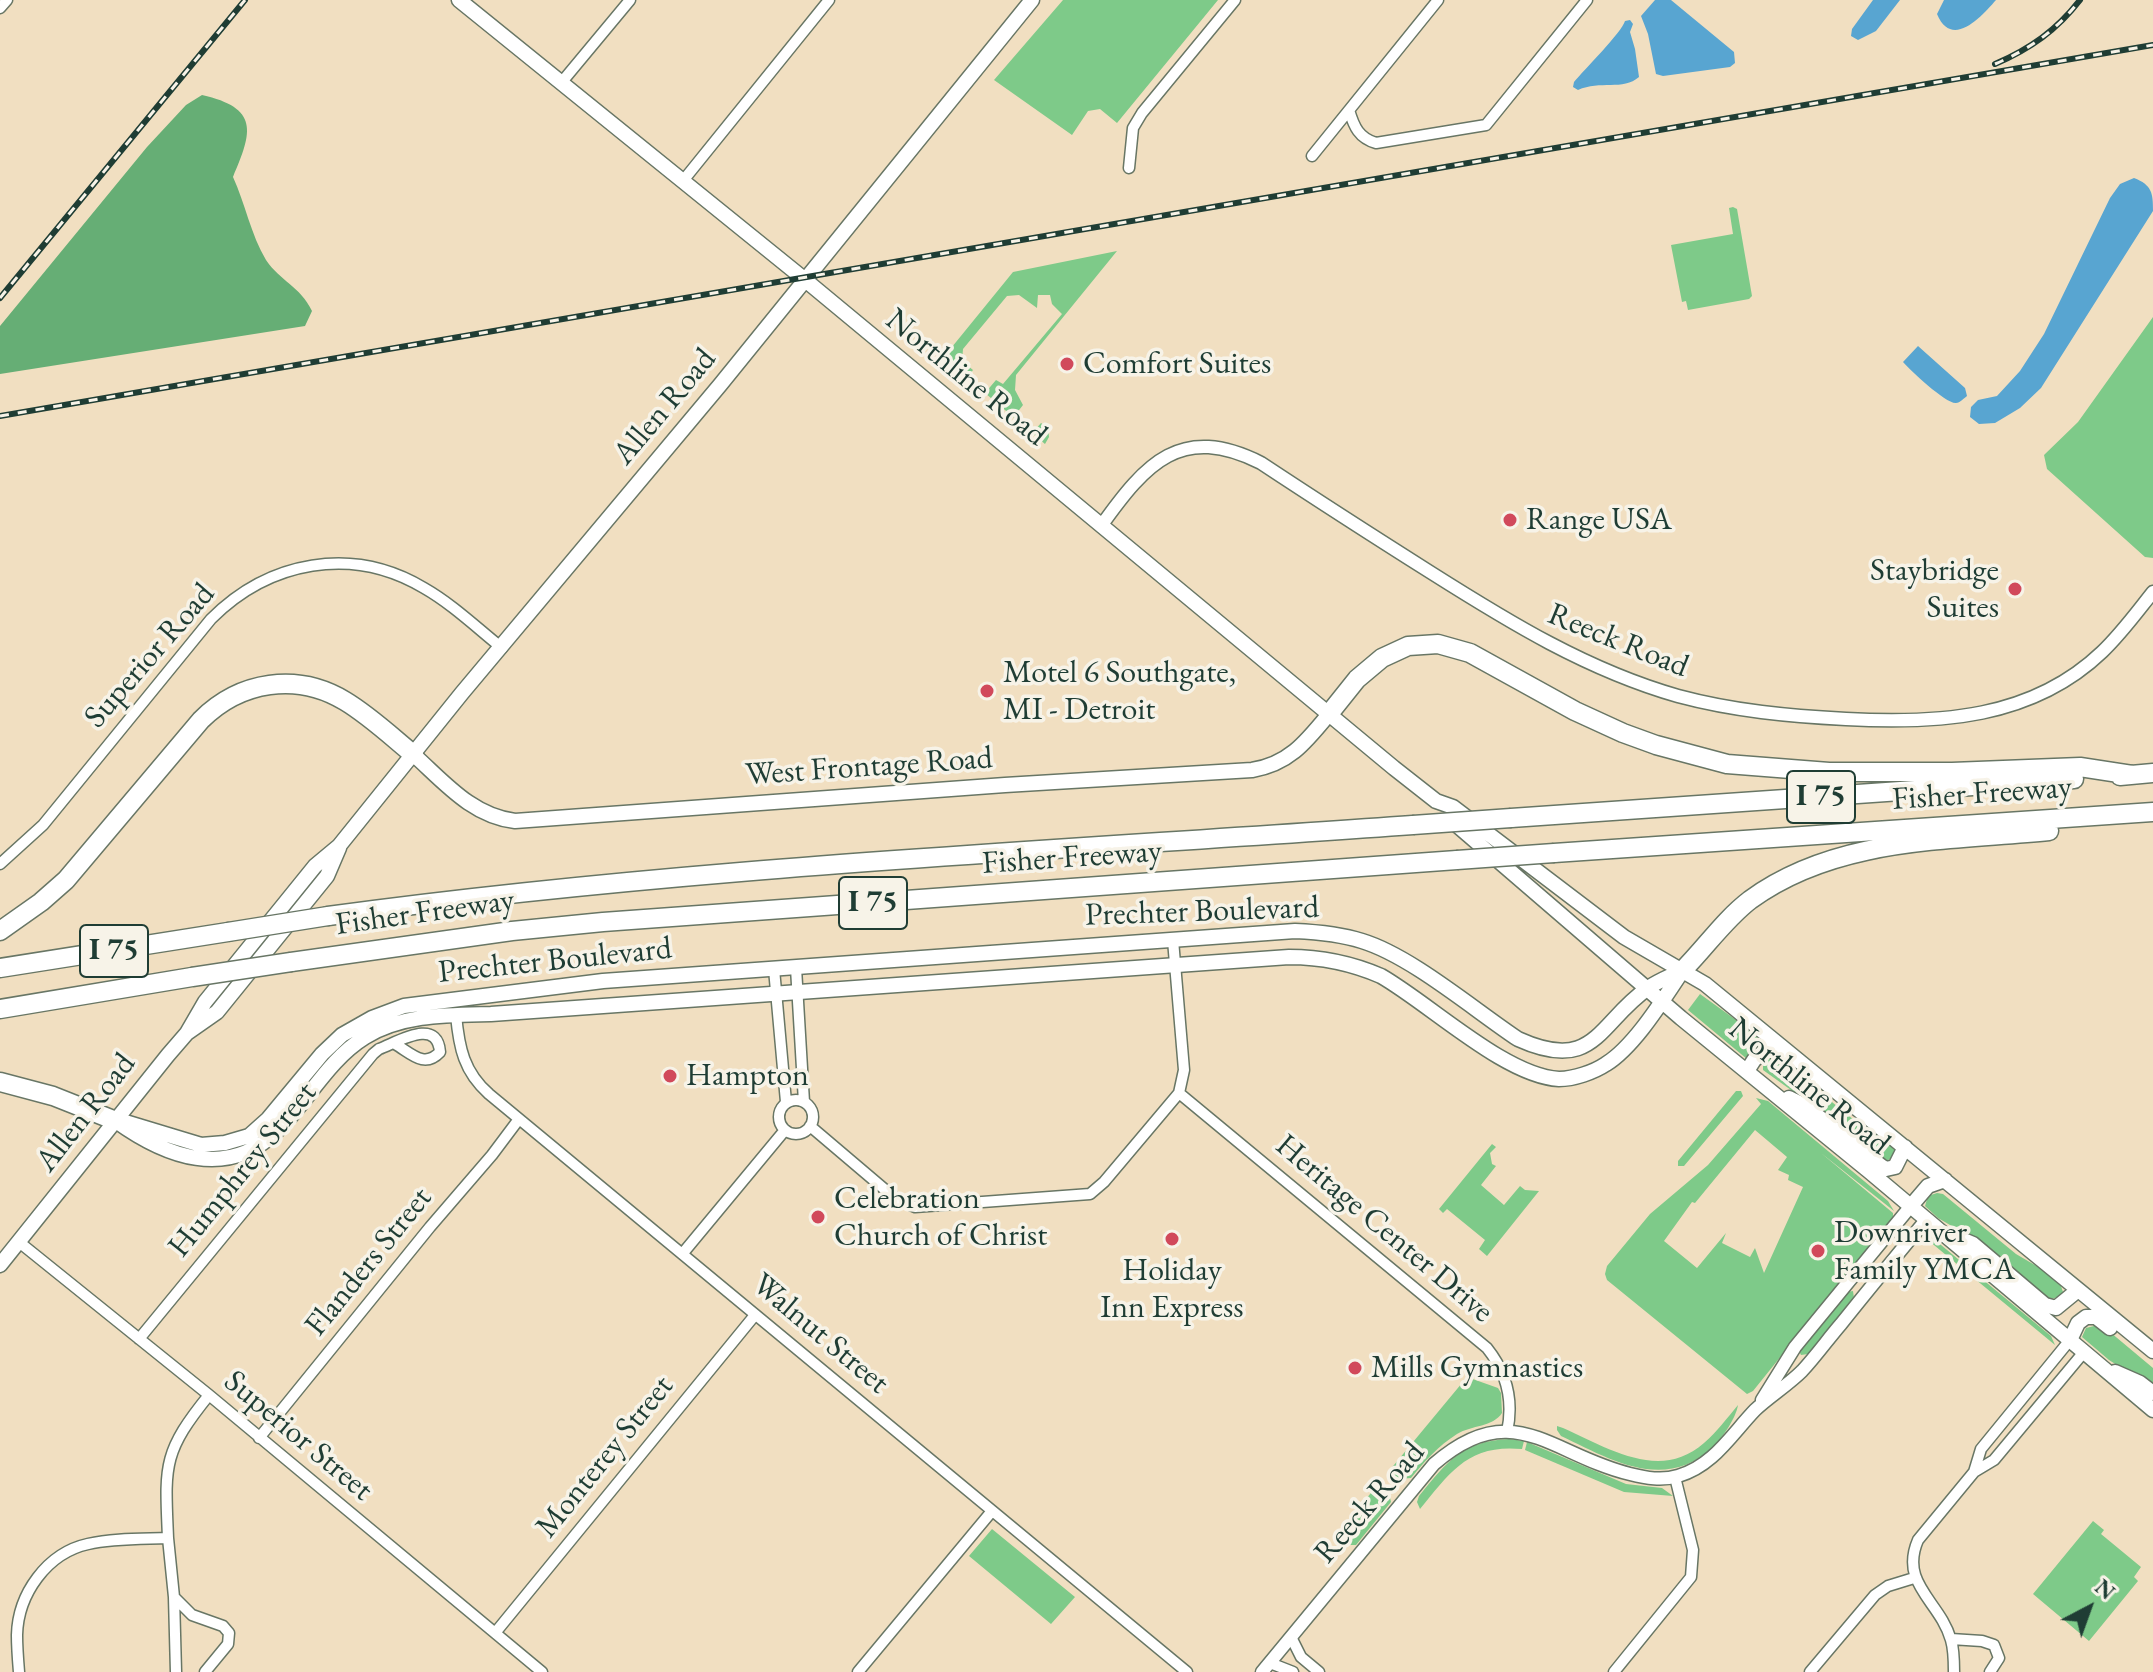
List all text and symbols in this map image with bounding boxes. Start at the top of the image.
street label: Northline Road [877,301,1055,455]
street label: Allen Road [605,341,725,473]
place label: Comfort Suites [1083,345,1271,383]
marker: Comfort Suites [1058,355,1076,373]
place label: Range USA [1526,501,1672,539]
marker: Range USA [1501,511,1519,529]
place label: Staybridge Suites [1870,552,1999,627]
street label: Superior Road [77,576,223,736]
marker: Staybridge Suites [2006,580,2024,598]
street label: Reeck Road [1542,595,1694,687]
place label: Motel 6 Southgate, MI - Detroit [1003,654,1236,729]
marker: Motel 6 Southgate, MI - Detroit [978,682,996,700]
street label: West Frontage Road [744,739,994,795]
street label: Fisher Freeway [1891,769,2073,819]
road number: I 75 [1787,771,1855,823]
street label: Fisher Freeway [981,833,1163,883]
road number: I 75 [839,877,907,929]
street label: Fisher Freeway [333,881,517,945]
street label: Prechter Boulevard [1084,889,1320,935]
road number: I 75 [80,925,148,977]
street label: Prechter Boulevard [436,930,674,992]
street label: Northline Road [1720,1010,1898,1164]
street label: Allen Road [28,1046,144,1180]
place label: Hampton [686,1057,809,1095]
marker: Hampton [661,1067,679,1085]
street label: Humphrey Street [161,1075,325,1265]
street label: Heritage Center Drive [1267,1127,1501,1331]
street label: Flanders Street [297,1180,441,1344]
place label: Celebration Church of Christ [834,1180,1047,1255]
marker: Celebration Church of Christ [809,1208,827,1226]
place label: Downriver Family YMCA [1834,1214,2015,1289]
marker: Holiday Inn Express [1163,1230,1181,1248]
marker: Downriver Family YMCA [1809,1242,1827,1260]
place label: Holiday Inn Express [1100,1252,1244,1327]
street label: Walnut Street [744,1266,896,1402]
place label: Mills Gymnastics [1371,1349,1583,1387]
marker: Mills Gymnastics [1346,1359,1364,1377]
street label: Superior Street [216,1363,380,1509]
street label: Monterey Street [528,1368,682,1546]
street label: Reeck Road [1307,1434,1433,1572]
north arrow [2049,1568,2129,1648]
text: N [2089,1573,2121,1606]

